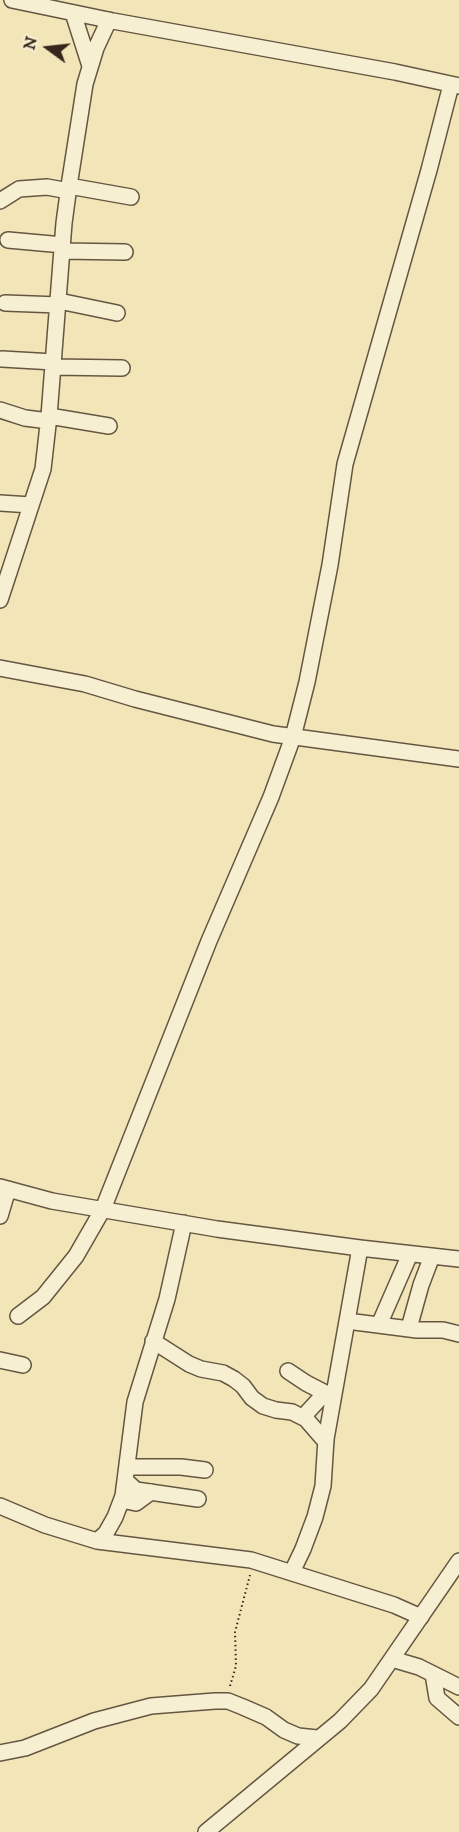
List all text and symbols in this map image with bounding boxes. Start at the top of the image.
north arrow [18,18,78,78]
text: N [19,34,42,52]

